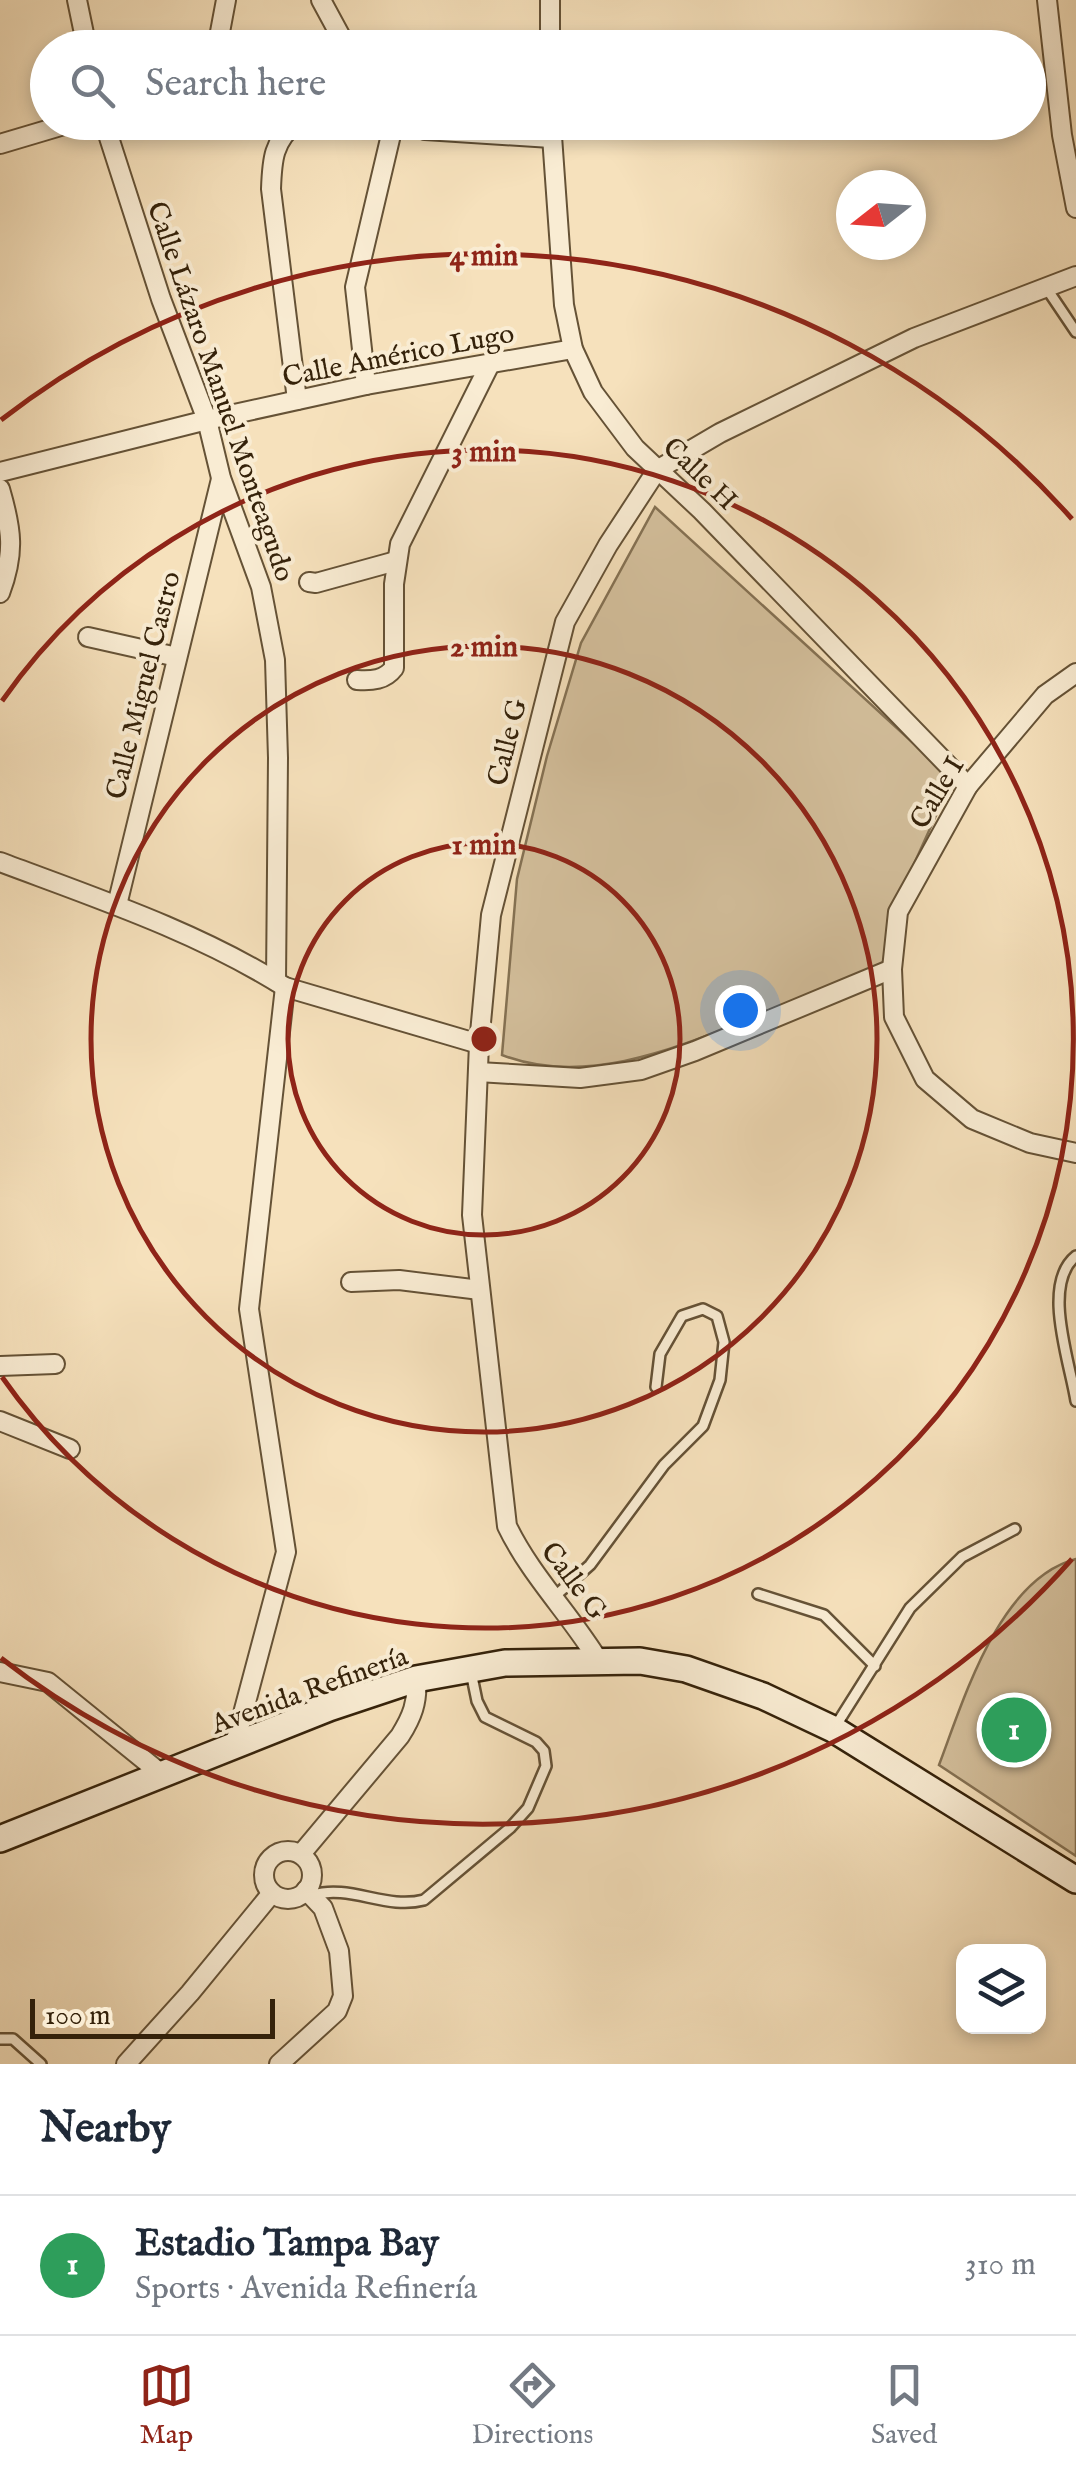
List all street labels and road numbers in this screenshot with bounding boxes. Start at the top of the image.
street label: Calle Lázaro Manuel Monteagudo [138,197,301,586]
street label: Calle Américo Lugo [280,317,517,396]
street label: Calle H [655,431,744,519]
street label: Calle Miguel Castro [99,568,190,803]
street label: Calle G [481,695,536,790]
street label: Calle I [903,751,973,836]
street label: Calle G [532,1536,614,1628]
street label: Avenida Refinería [206,1639,414,1744]

